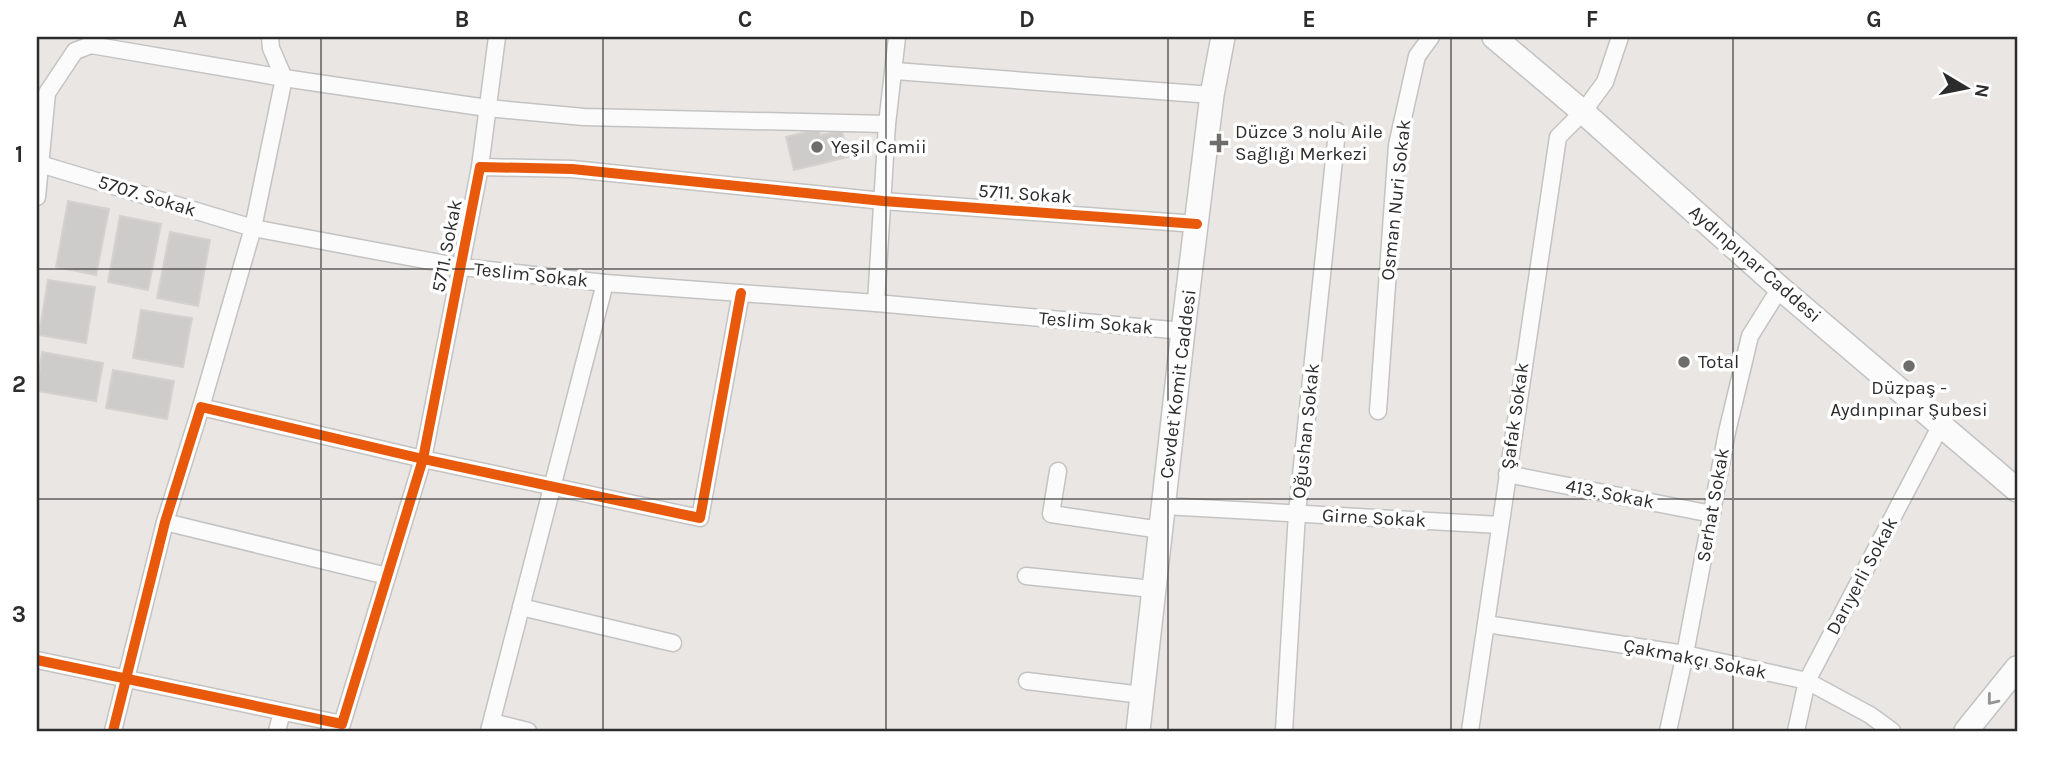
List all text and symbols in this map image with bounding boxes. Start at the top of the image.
text: A [173,6,187,33]
text: B [455,6,469,33]
text: C [738,6,752,33]
text: D [1019,6,1035,33]
text: E [1302,6,1316,33]
text: F [1586,6,1598,33]
text: G [1866,6,1882,33]
north arrow [1932,52,2002,122]
text: N [1970,82,1994,99]
street label: Osman Nuri Sokak [1377,118,1415,282]
place label: Düzce 3 nolu Aile Sağlığı Merkezi [1235,121,1383,165]
marker: Düzce 3 nolu Aile Sağlığı Merkezi [1209,133,1229,153]
place label: Yeşil Camii [831,136,927,158]
marker: Yeşil Camii [809,139,825,155]
text: 1 [15,141,23,168]
street label: 5707. Sokak [95,171,199,221]
street label: 5711. Sokak [977,180,1073,208]
street label: 5711. Sokak [427,198,467,294]
street label: Aydınpınar Caddesi [1684,201,1826,327]
street label: Teslim Sokak [473,258,590,292]
street label: Cevdet Komit Caddesi [1155,288,1201,480]
street label: Teslim Sokak [1038,307,1154,339]
place label: Total [1698,351,1739,373]
marker: Total [1676,354,1692,370]
marker: Düzpaş - Aydınpınar Şubesi [1901,358,1917,374]
street label: Şafak Sokak [1497,361,1533,471]
street label: Oğushan Sokak [1288,362,1324,500]
text: 2 [12,371,26,398]
place label: Düzpaş - Aydınpınar Şubesi [1830,377,1988,421]
street label: Serhat Sokak [1692,446,1734,564]
street label: 413. Sokak [1564,475,1656,513]
street label: Girne Sokak [1321,504,1427,532]
street label: Darıyerli Sokak [1822,513,1902,639]
text: 3 [12,601,26,628]
street label: Çakmakçı Sokak [1621,634,1769,684]
one-way arrow [1987,692,2000,704]

